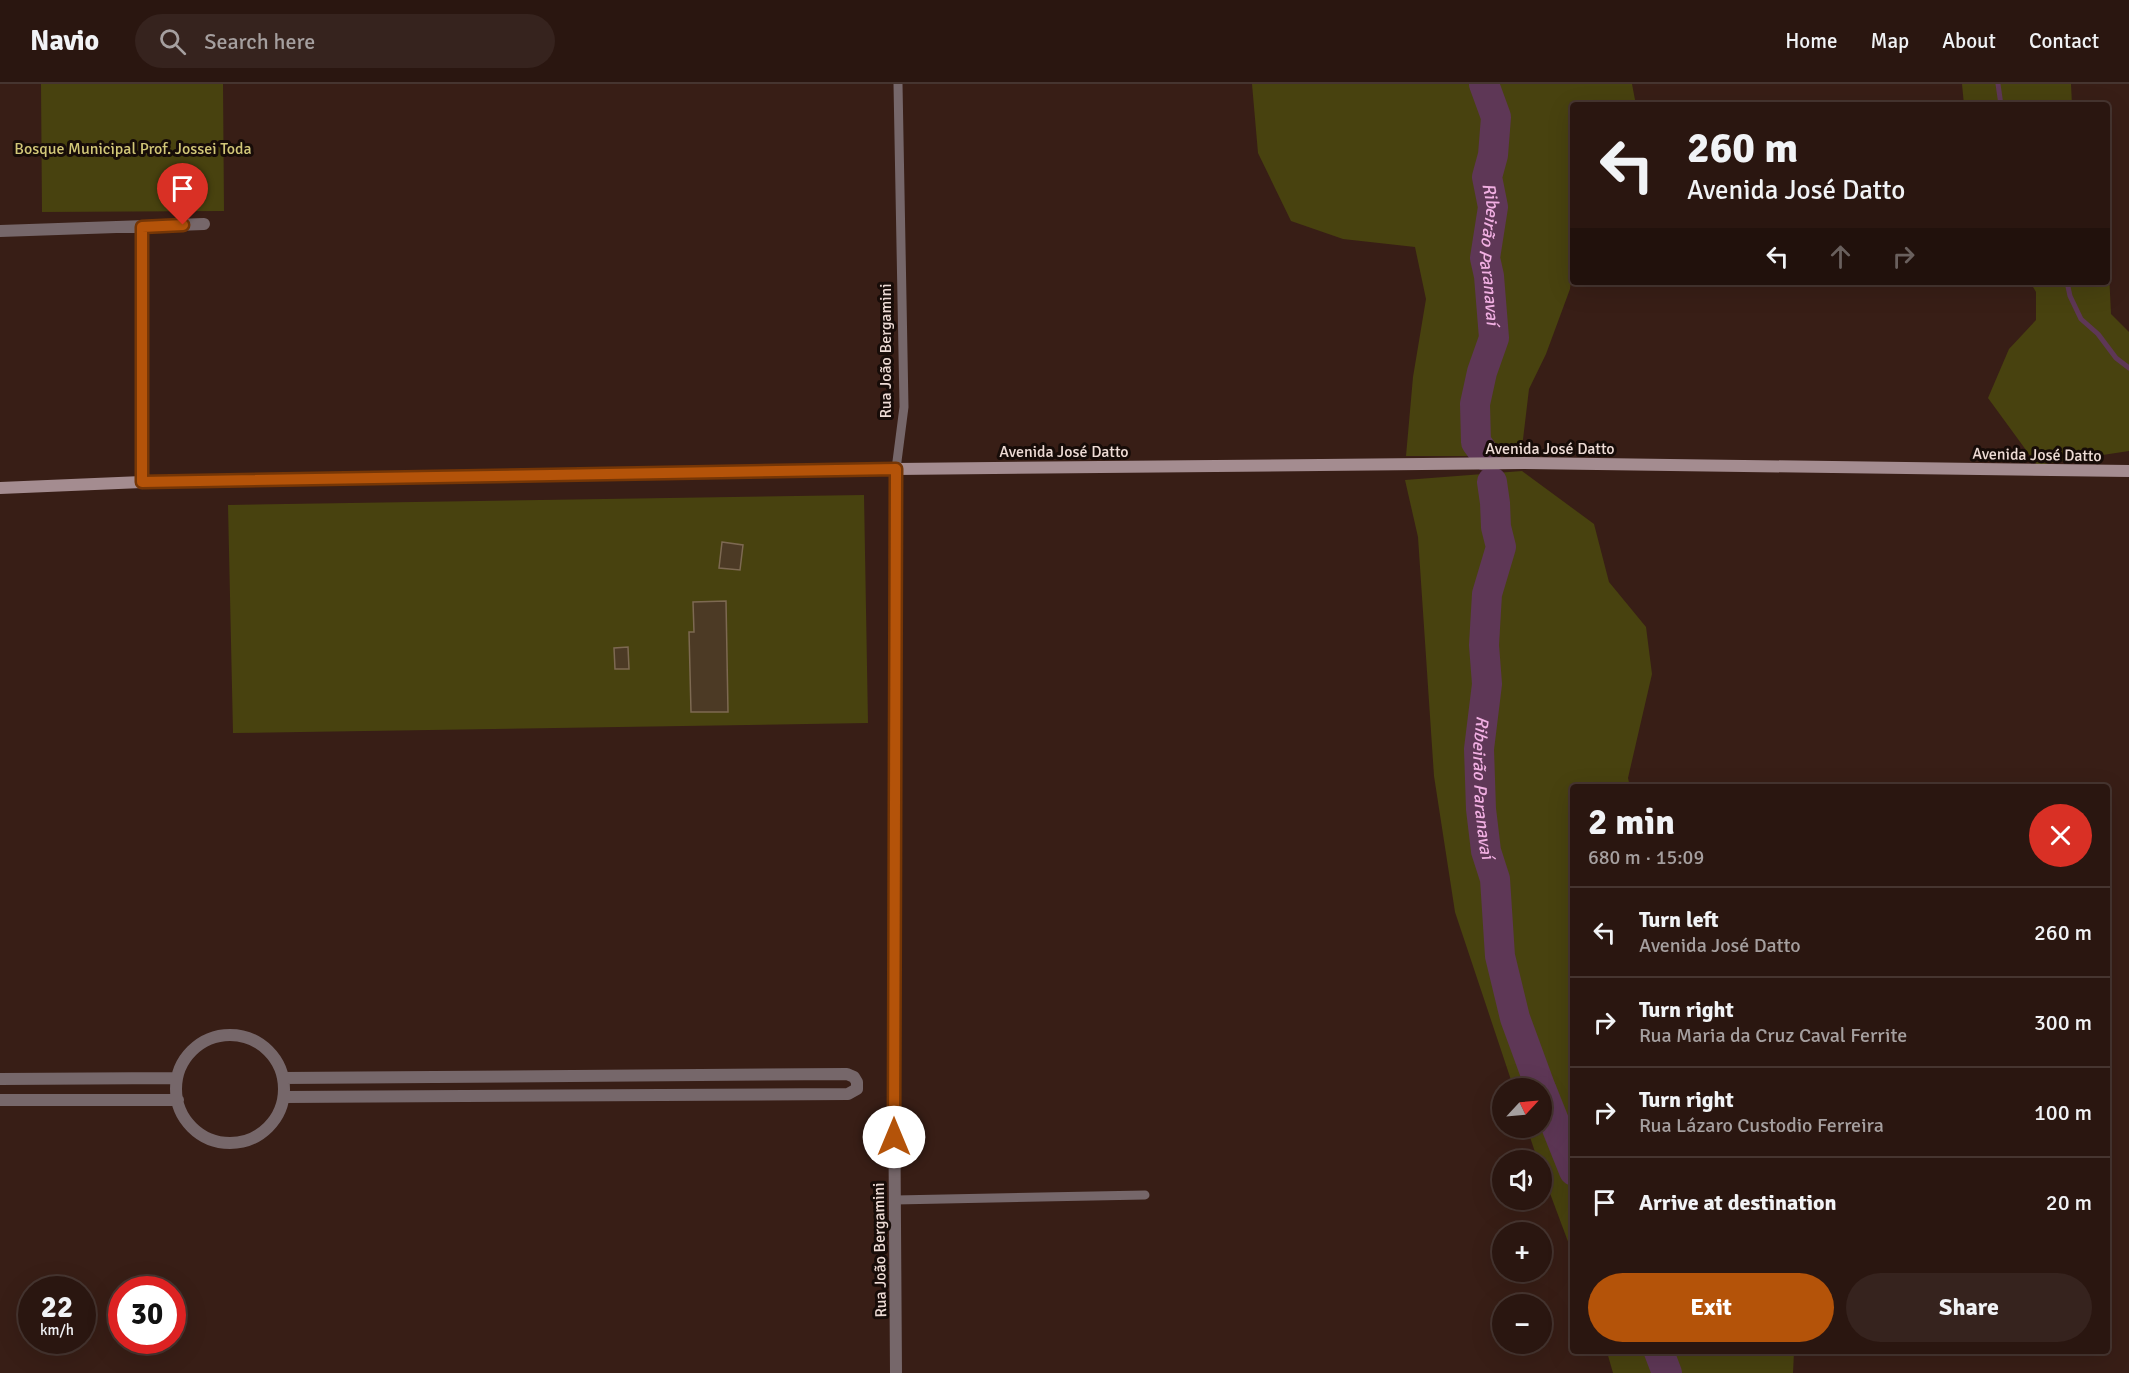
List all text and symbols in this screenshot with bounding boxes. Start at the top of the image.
search box [135,14,555,68]
text: Navio [30,24,99,58]
icon: search [156,25,189,58]
text: Search here [204,28,315,55]
text: Home [1785,28,1838,54]
text: Map [1871,28,1909,54]
text: About [1942,28,1996,54]
text: Contact [2029,28,2099,54]
text: 260 m [1687,123,1798,174]
icon: left [1588,126,1666,204]
park label: Bosque Municipal Prof. Jossei Toda [14,139,252,159]
pin [157,163,208,225]
icon: arrive [166,172,199,205]
text: Avenida José Datto [1687,174,1905,207]
water label: Ribeirão Paranavaí [1473,181,1504,329]
icon: left [1761,240,1794,273]
icon: ahead [1824,240,1857,273]
icon: right [1887,240,1920,273]
street label: Rua João Bergamini [876,283,896,419]
street label: Avenida José Datto [1485,439,1615,459]
street label: Avenida José Datto [999,442,1129,462]
street label: Avenida José Datto [1972,444,2102,466]
water label: Ribeirão Paranavaí [1468,715,1500,865]
text: 2 min [1588,800,1675,845]
button: close [2029,804,2092,867]
text: 680 m · 15:09 [1588,845,1704,870]
text: Turn left [1639,906,1719,933]
icon: left [1588,916,1621,949]
text: 260 m [2034,919,2092,946]
text: Avenida José Datto [1639,933,1801,958]
text: Turn right [1639,996,1734,1023]
icon: right [1588,1006,1621,1039]
text: 300 m [2034,1009,2092,1036]
text: Rua Maria da Cruz Caval Ferrite [1639,1023,1907,1048]
north arrow [1492,1078,1552,1138]
map controls [1492,1078,1552,1354]
text: Turn right [1639,1086,1734,1113]
icon: right [1588,1096,1621,1129]
text: 100 m [2034,1099,2092,1126]
position arrow [862,1105,926,1169]
text: Rua Lázaro Custodio Ferreira [1639,1113,1884,1138]
button: sound [1492,1150,1552,1210]
street label: Rua João Bergamini [869,1182,891,1318]
icon: arrive [1588,1186,1621,1219]
text: Arrive at destination [1639,1189,1836,1216]
text: 20 m [2046,1189,2092,1216]
button: + [1492,1222,1552,1282]
button: Exit [1588,1273,1834,1342]
button: Share [1846,1273,2092,1342]
speed limit sign: 30 [108,1276,186,1354]
text: 22 [41,1289,73,1326]
button: − [1492,1294,1552,1354]
text: km/h [40,1321,74,1339]

